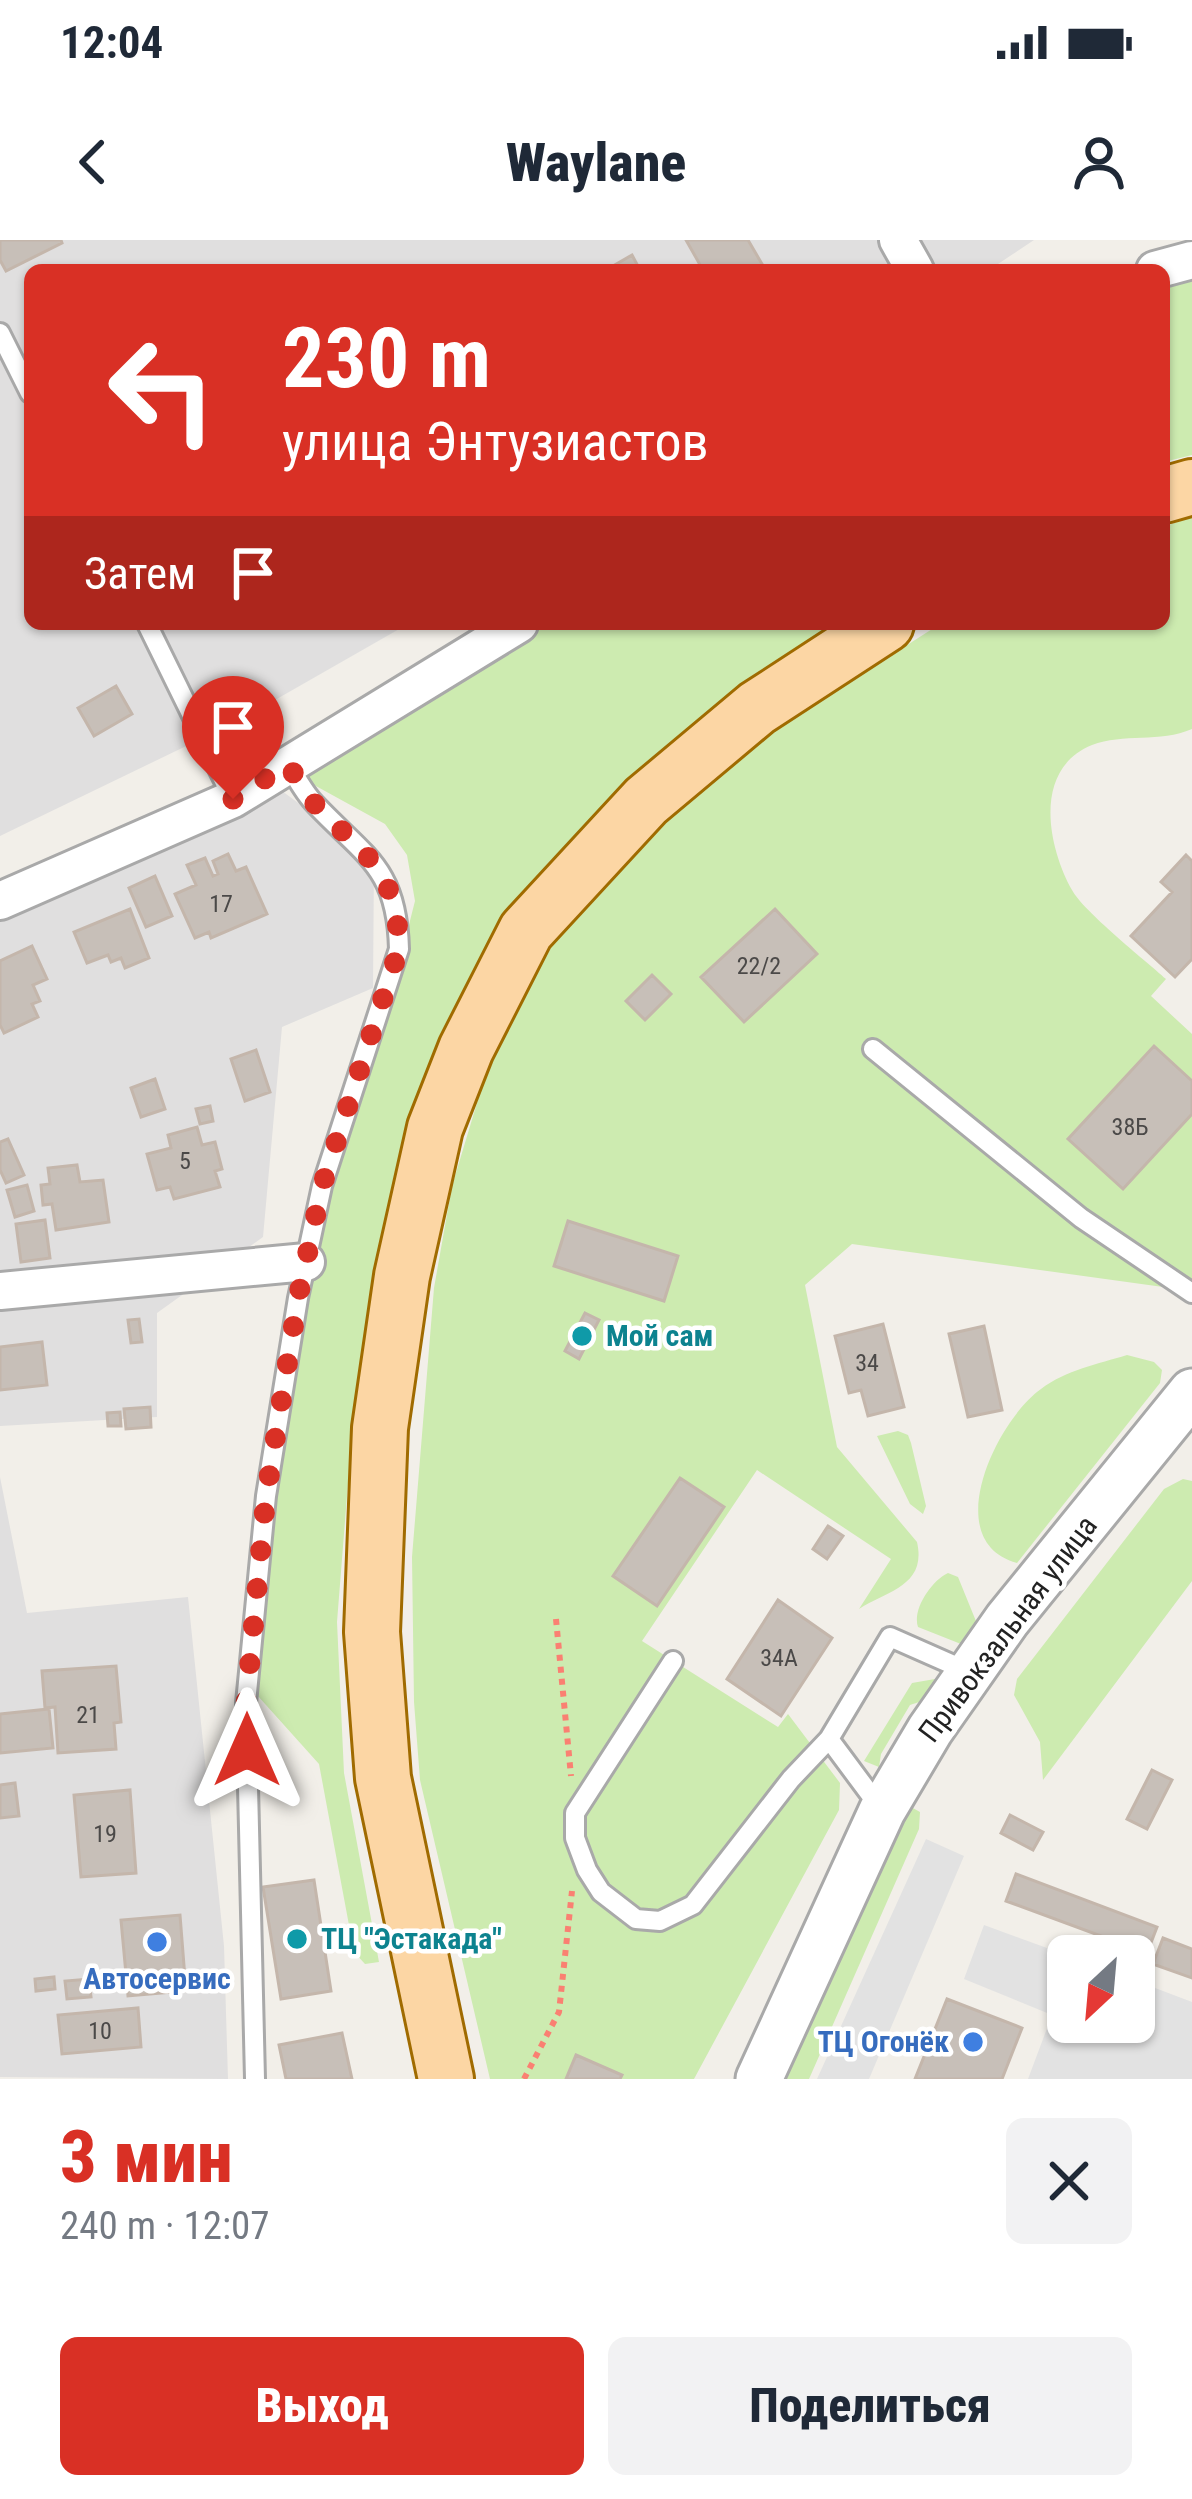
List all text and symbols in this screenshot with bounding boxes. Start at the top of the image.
text: 12:04 [60,16,163,69]
icon: back [60,129,126,195]
icon: person [1066,129,1132,195]
text: Waylane [506,131,686,194]
text: 230 m [282,309,491,408]
icon: left [84,312,240,468]
text: улица Энтузиастов [282,410,709,473]
icon: arrive [220,540,286,606]
text: Затем [84,547,196,600]
pin [182,676,284,799]
icon: arrive [200,694,266,760]
house number: 17 [209,890,233,918]
house number: 22/2 [737,952,781,980]
house number: 38Б [1112,1113,1148,1141]
house number: 5 [179,1147,191,1175]
place label: Мой сам [606,1318,713,1353]
marker: Мой сам [569,1323,595,1349]
house number: 34 [855,1349,879,1377]
street label: Привокзальная улица [911,1509,1104,1749]
house number: 34А [760,1644,798,1672]
position arrow [184,1687,310,1813]
house number: 21 [76,1701,100,1729]
house number: 19 [93,1820,117,1848]
place label: ТЦ "Эстакада" [321,1921,502,1956]
marker: ТЦ "Эстакада" [284,1926,310,1952]
marker: Автосервис [144,1929,170,1955]
north arrow [1047,1935,1155,2043]
map controls [1047,1935,1155,2043]
place label: Автосервис [83,1961,231,1996]
house number: 10 [88,2017,112,2045]
place label: ТЦ Огонёк [817,2024,949,2059]
marker: ТЦ Огонёк [960,2029,986,2055]
text: 3 мин [60,2115,233,2200]
button: close [1006,2118,1132,2244]
text: 240 m · 12:07 [60,2203,270,2249]
button: Выход [60,2337,584,2475]
button: Поделиться [608,2337,1132,2475]

